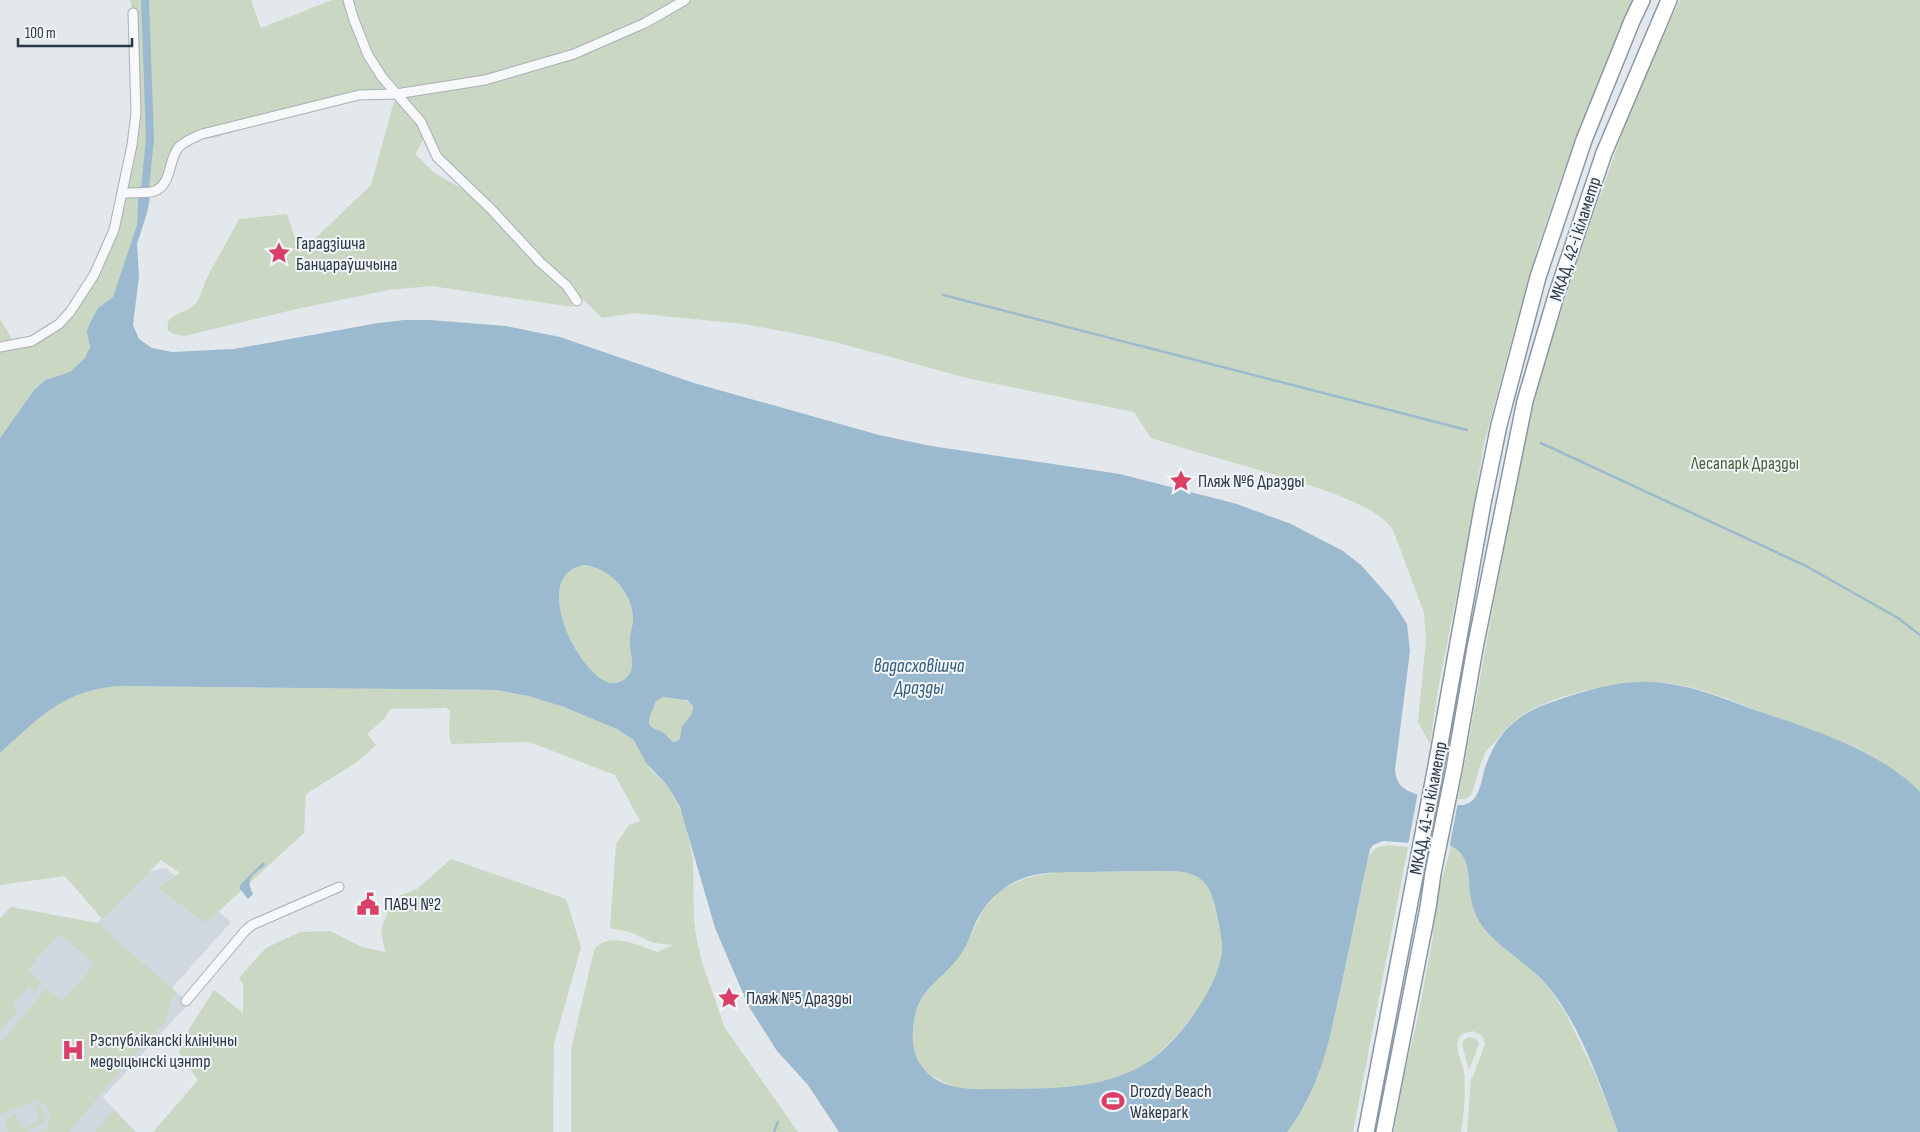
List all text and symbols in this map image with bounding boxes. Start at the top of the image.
scale bar [18,15,131,47]
text: 100 m [25,24,56,43]
street label: МКАД, 42-і кіламетр [1546,174,1605,304]
place label: Гарадзішча Банцараўшчына [296,233,397,275]
place icon: Гарадзішча Банцараўшчына [266,240,292,266]
park label: Лесапарк Дразды [1690,453,1799,474]
place icon: Пляж №6 Дразды [1168,468,1194,494]
place label: Пляж №6 Дразды [1198,471,1305,492]
water label: вадасховішча Дразды [874,655,965,700]
street label: МКАД, 41-ы кіламетр [1405,740,1452,876]
public building icon: ПАВЧ №2 [355,891,381,917]
place label: ПАВЧ №2 [384,894,441,915]
place icon: Пляж №5 Дразды [716,985,742,1011]
place label: Пляж №5 Дразды [746,988,852,1009]
place label: Рэспубліканскі клінічны медыцынскі цэнтр [90,1030,237,1072]
hospital icon: Рэспубліканскі клінічны медыцынскі цэнтр [60,1037,86,1063]
place label: Drozdy Beach Wakepark [1130,1081,1212,1123]
sports icon: Drozdy Beach Wakepark [1100,1088,1126,1114]

